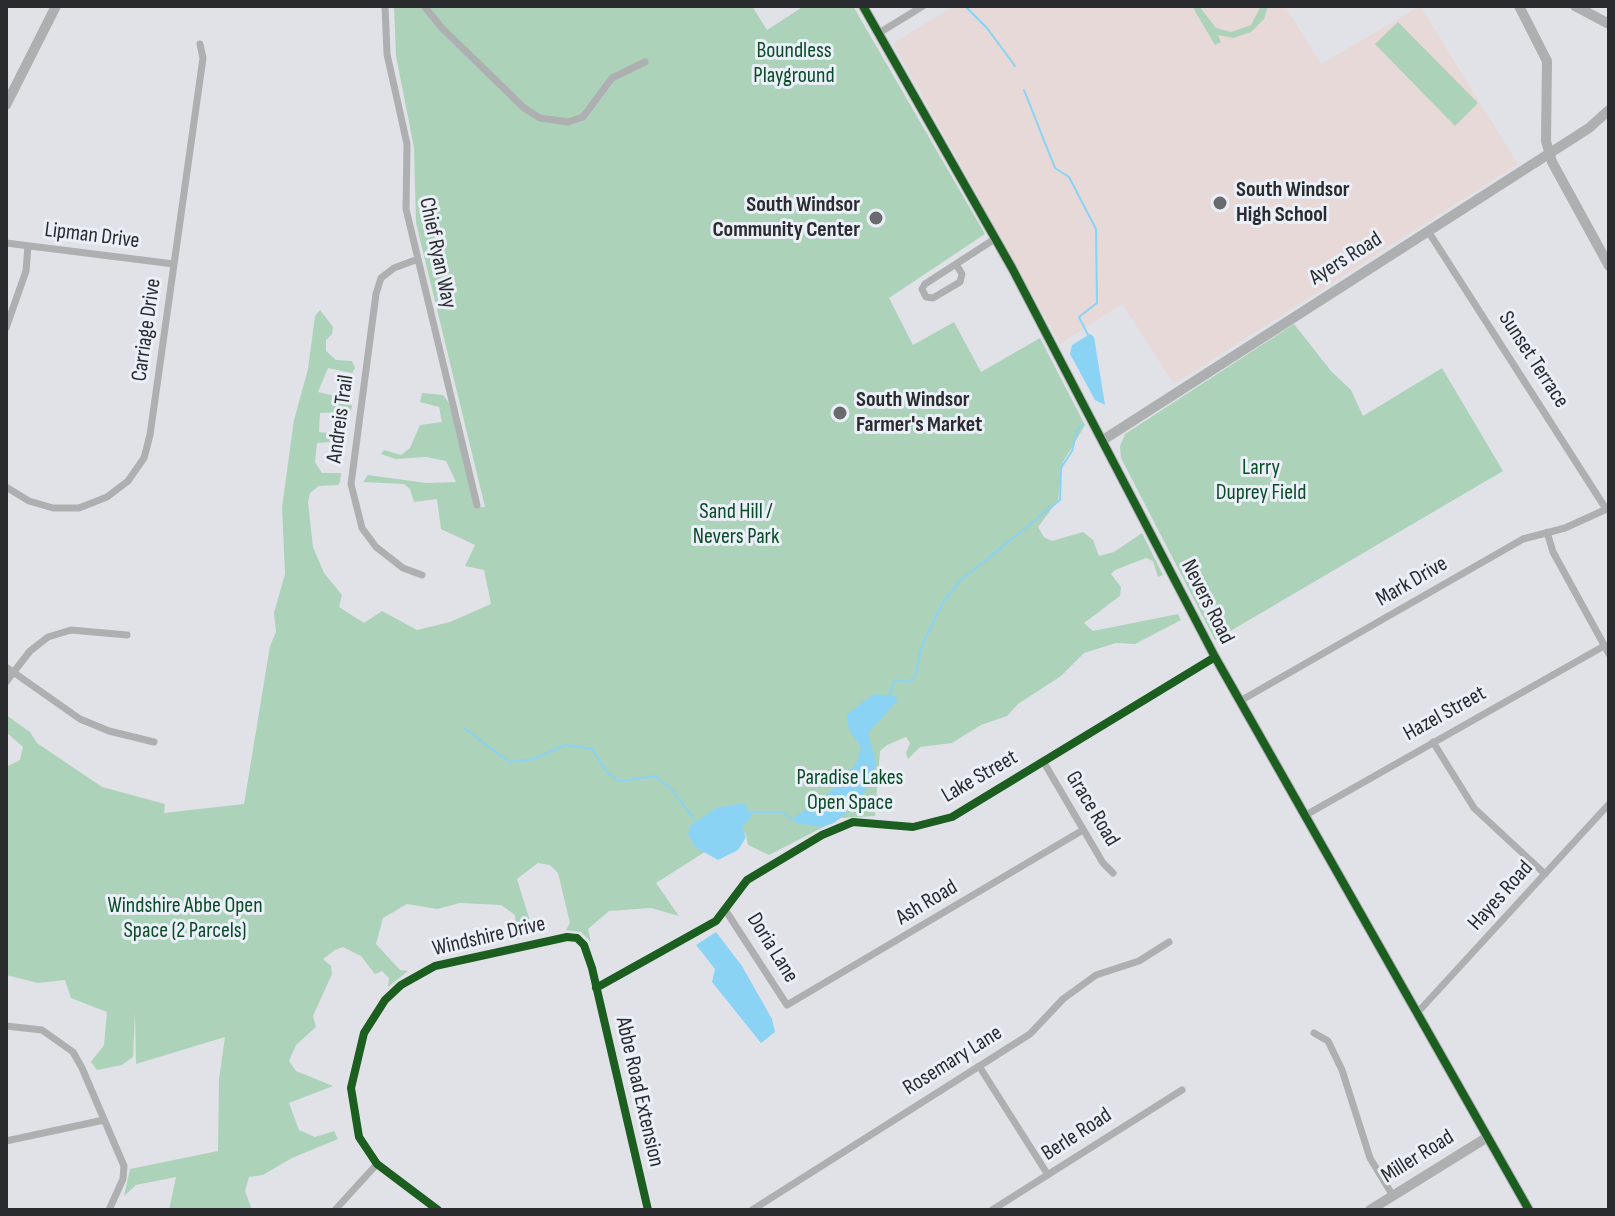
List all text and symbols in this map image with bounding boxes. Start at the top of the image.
park label: Boundless Playground [753,38,835,90]
place label: South Windsor High School [1236,177,1350,228]
place label: South Windsor Community Center [712,192,860,244]
marker: South Windsor High School [1211,194,1229,212]
street label: Chief Ryan Way [412,195,462,311]
marker: South Windsor Community Center [867,209,885,227]
street label: Lipman Drive [43,217,141,255]
street label: Ayers Road [1305,227,1387,291]
street label: Carriage Drive [127,277,167,383]
street label: Sunset Terrace [1492,307,1574,413]
street label: Andreis Trail [322,373,360,465]
place label: South Windsor Farmer's Market [856,387,982,438]
marker: South Windsor Farmer's Market [831,404,849,422]
park label: Larry Duprey Field [1216,455,1306,506]
park label: Sand Hill / Nevers Park [693,499,779,550]
street label: Mark Drive [1372,551,1452,613]
street label: Nevers Road [1175,555,1239,649]
street label: Hazel Street [1399,681,1491,747]
street label: Lake Street [937,745,1023,809]
park label: Paradise Lakes Open Space [797,765,903,816]
street label: Grace Road [1059,767,1125,851]
street label: Hayes Road [1463,856,1539,936]
street label: Ash Road [892,874,962,932]
park label: Windshire Abbe Open Space (2 Parcels) [107,893,263,944]
street label: Doria Lane [740,908,804,988]
street label: Windshire Drive [430,911,548,963]
street label: Abbe Road Extension [609,1014,669,1170]
street label: Rosemary Lane [899,1020,1007,1102]
street label: Berle Road [1037,1103,1117,1167]
street label: Miller Road [1377,1124,1459,1190]

